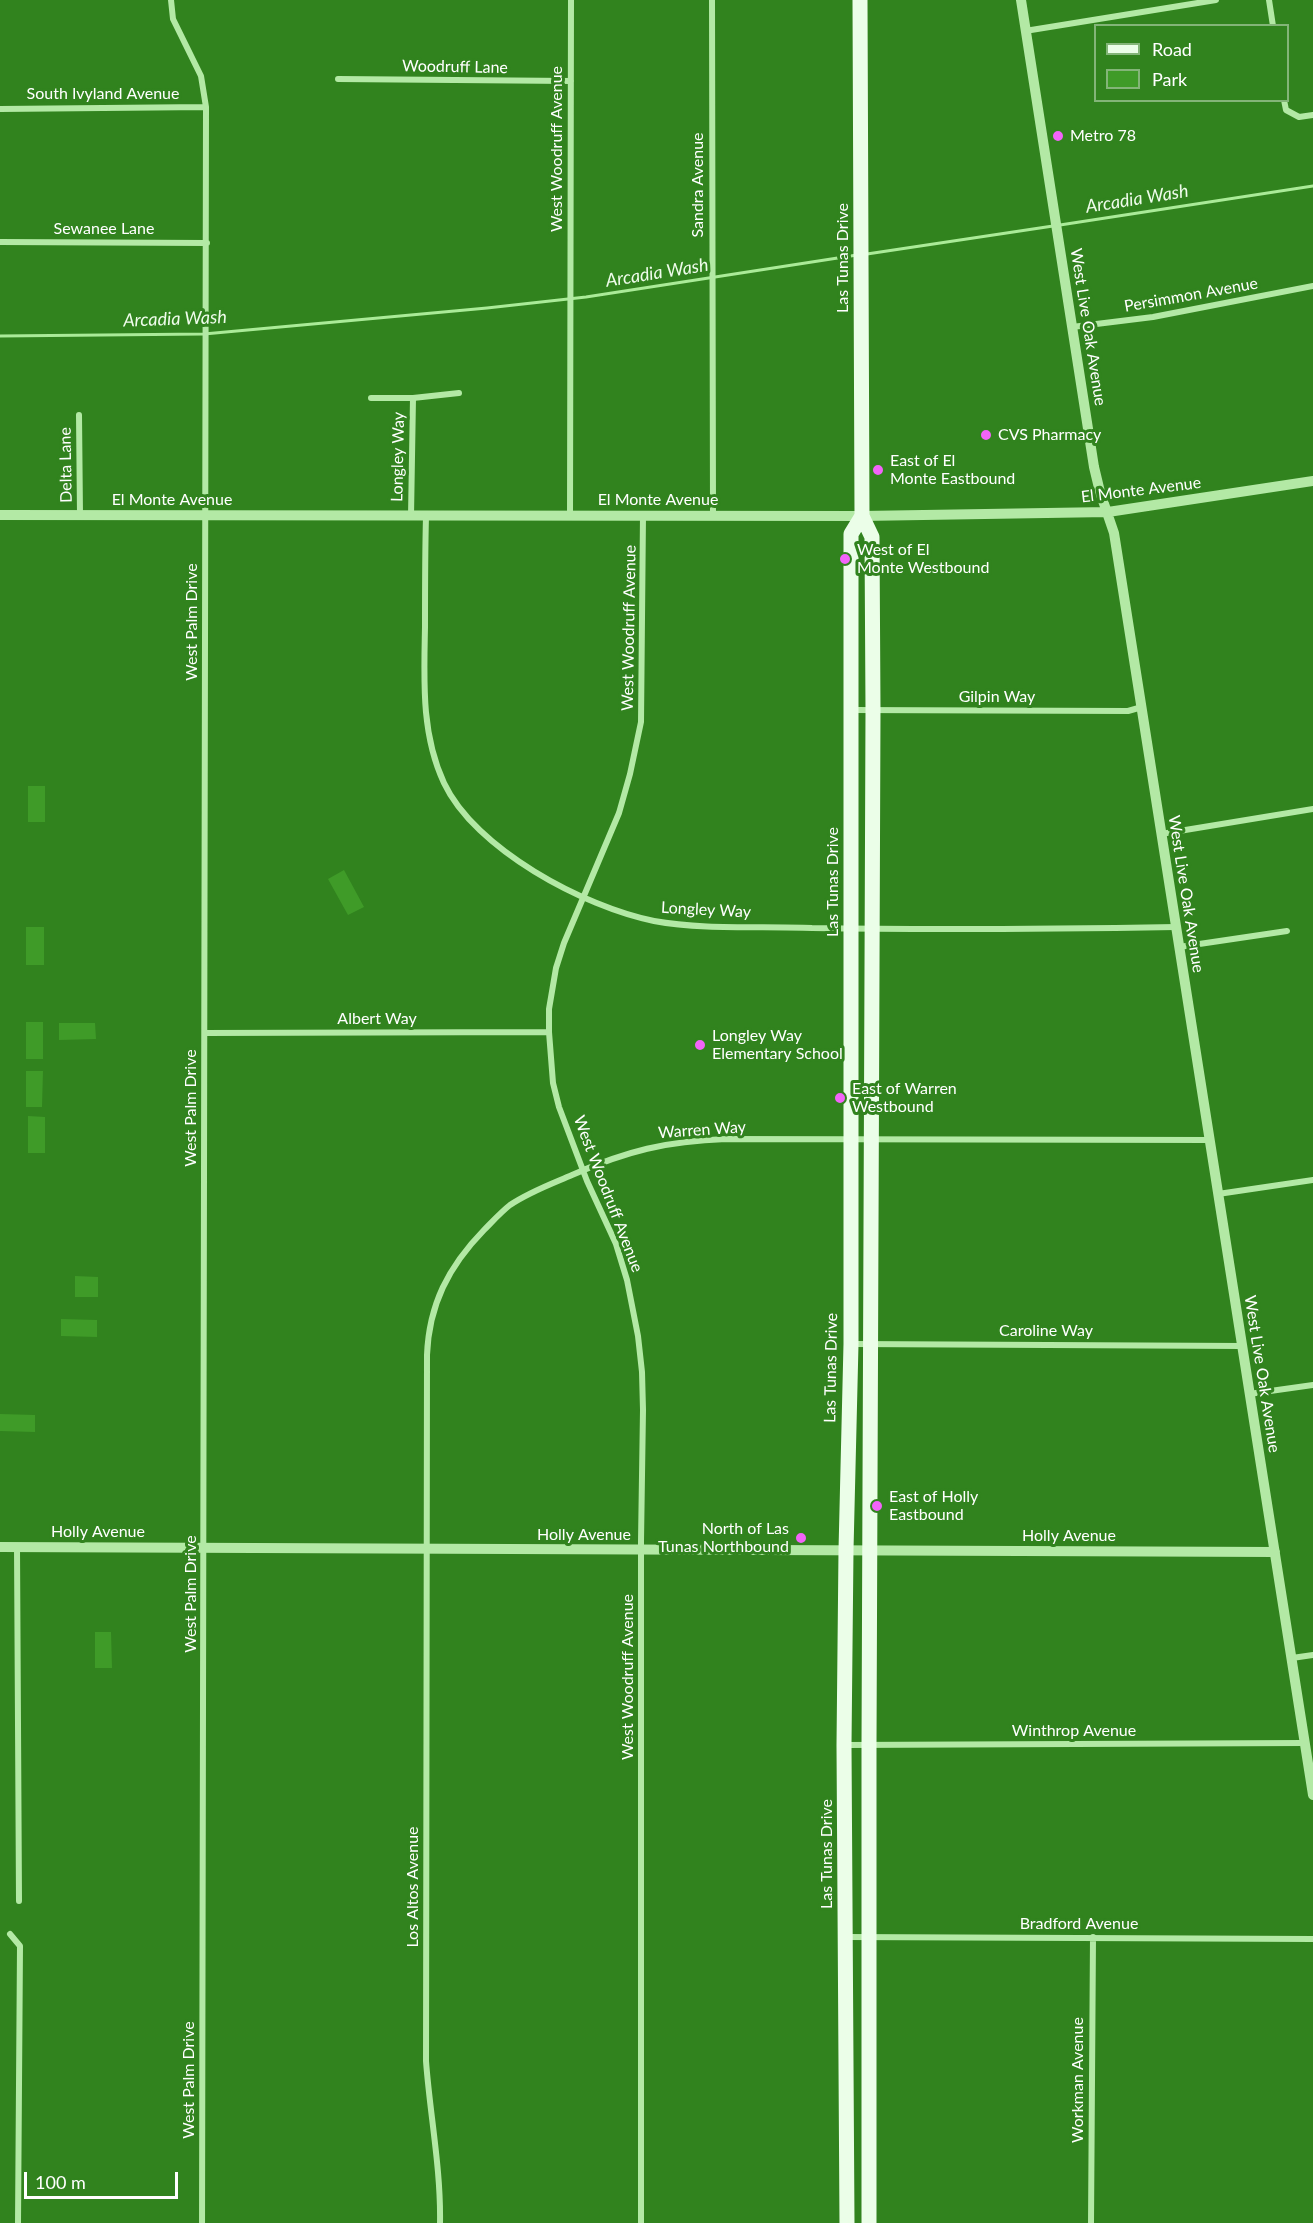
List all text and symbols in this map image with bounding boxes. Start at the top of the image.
legend [1094,24,1289,102]
text: Road [1152,38,1192,60]
street label: Woodruff Lane [402,56,508,78]
street label: West Woodruff Avenue [547,66,567,232]
text: Park [1152,68,1187,90]
street label: South Ivyland Avenue [27,84,179,104]
place label: Metro 78 [1070,126,1136,146]
marker: Metro 78 [1051,129,1065,143]
street label: Sandra Avenue [688,132,708,238]
water label: Arcadia Wash [1084,180,1190,218]
street label: Las Tunas Drive [833,203,853,313]
street label: Sewanee Lane [54,219,154,239]
street label: West Live Oak Avenue [1066,247,1110,407]
water label: Arcadia Wash [604,254,710,292]
street label: Persimmon Avenue [1123,274,1259,316]
water label: Arcadia Wash [123,306,227,332]
street label: Longley Way [388,412,408,502]
place label: CVS Pharmacy [998,425,1101,445]
street label: Delta Lane [56,427,76,503]
marker: CVS Pharmacy [979,428,993,442]
place label: East of El Monte Eastbound [890,451,1015,489]
marker: East of El Monte Eastbound [871,463,885,477]
street label: El Monte Avenue [1080,473,1202,507]
street label: El Monte Avenue [112,490,232,510]
street label: El Monte Avenue [598,490,718,510]
place label: West of El Monte Westbound [857,540,989,578]
street label: West Woodruff Avenue [618,545,640,711]
marker: West of El Monte Westbound [838,552,852,566]
street label: West Palm Drive [182,563,202,681]
street label: Gilpin Way [959,687,1035,707]
street label: West Live Oak Avenue [1164,814,1208,974]
street label: Las Tunas Drive [823,827,843,937]
street label: Longley Way [661,898,751,922]
street label: Albert Way [337,1009,417,1029]
place label: Longley Way Elementary School [712,1026,843,1064]
marker: Longley Way Elementary School [693,1038,707,1052]
street label: West Palm Drive [181,1049,201,1167]
place label: East of Warren Westbound [852,1079,957,1117]
marker: East of Warren Westbound [833,1091,847,1105]
street label: West Woodruff Avenue [569,1113,647,1275]
street label: Warren Way [657,1117,747,1143]
street label: West Live Oak Avenue [1240,1294,1284,1454]
street label: Las Tunas Drive [820,1313,842,1423]
street label: Caroline Way [999,1321,1093,1341]
place label: East of Holly Eastbound [889,1487,978,1525]
marker: East of Holly Eastbound [870,1499,884,1513]
place label: North of Las Tunas Northbound [658,1519,789,1557]
street label: Holly Avenue [51,1522,145,1542]
street label: Holly Avenue [537,1525,631,1545]
street label: Holly Avenue [1022,1526,1116,1546]
marker: North of Las Tunas Northbound [794,1531,808,1545]
street label: West Palm Drive [181,1535,201,1653]
street label: West Woodruff Avenue [618,1594,638,1760]
street label: Winthrop Avenue [1012,1721,1136,1741]
street label: Las Tunas Drive [817,1799,837,1909]
street label: Los Altos Avenue [403,1826,423,1948]
street label: Bradford Avenue [1020,1914,1138,1934]
street label: Workman Avenue [1068,2017,1088,2143]
street label: West Palm Drive [179,2021,199,2139]
scale bar [27,2160,182,2198]
text: 100 m [35,2171,86,2193]

